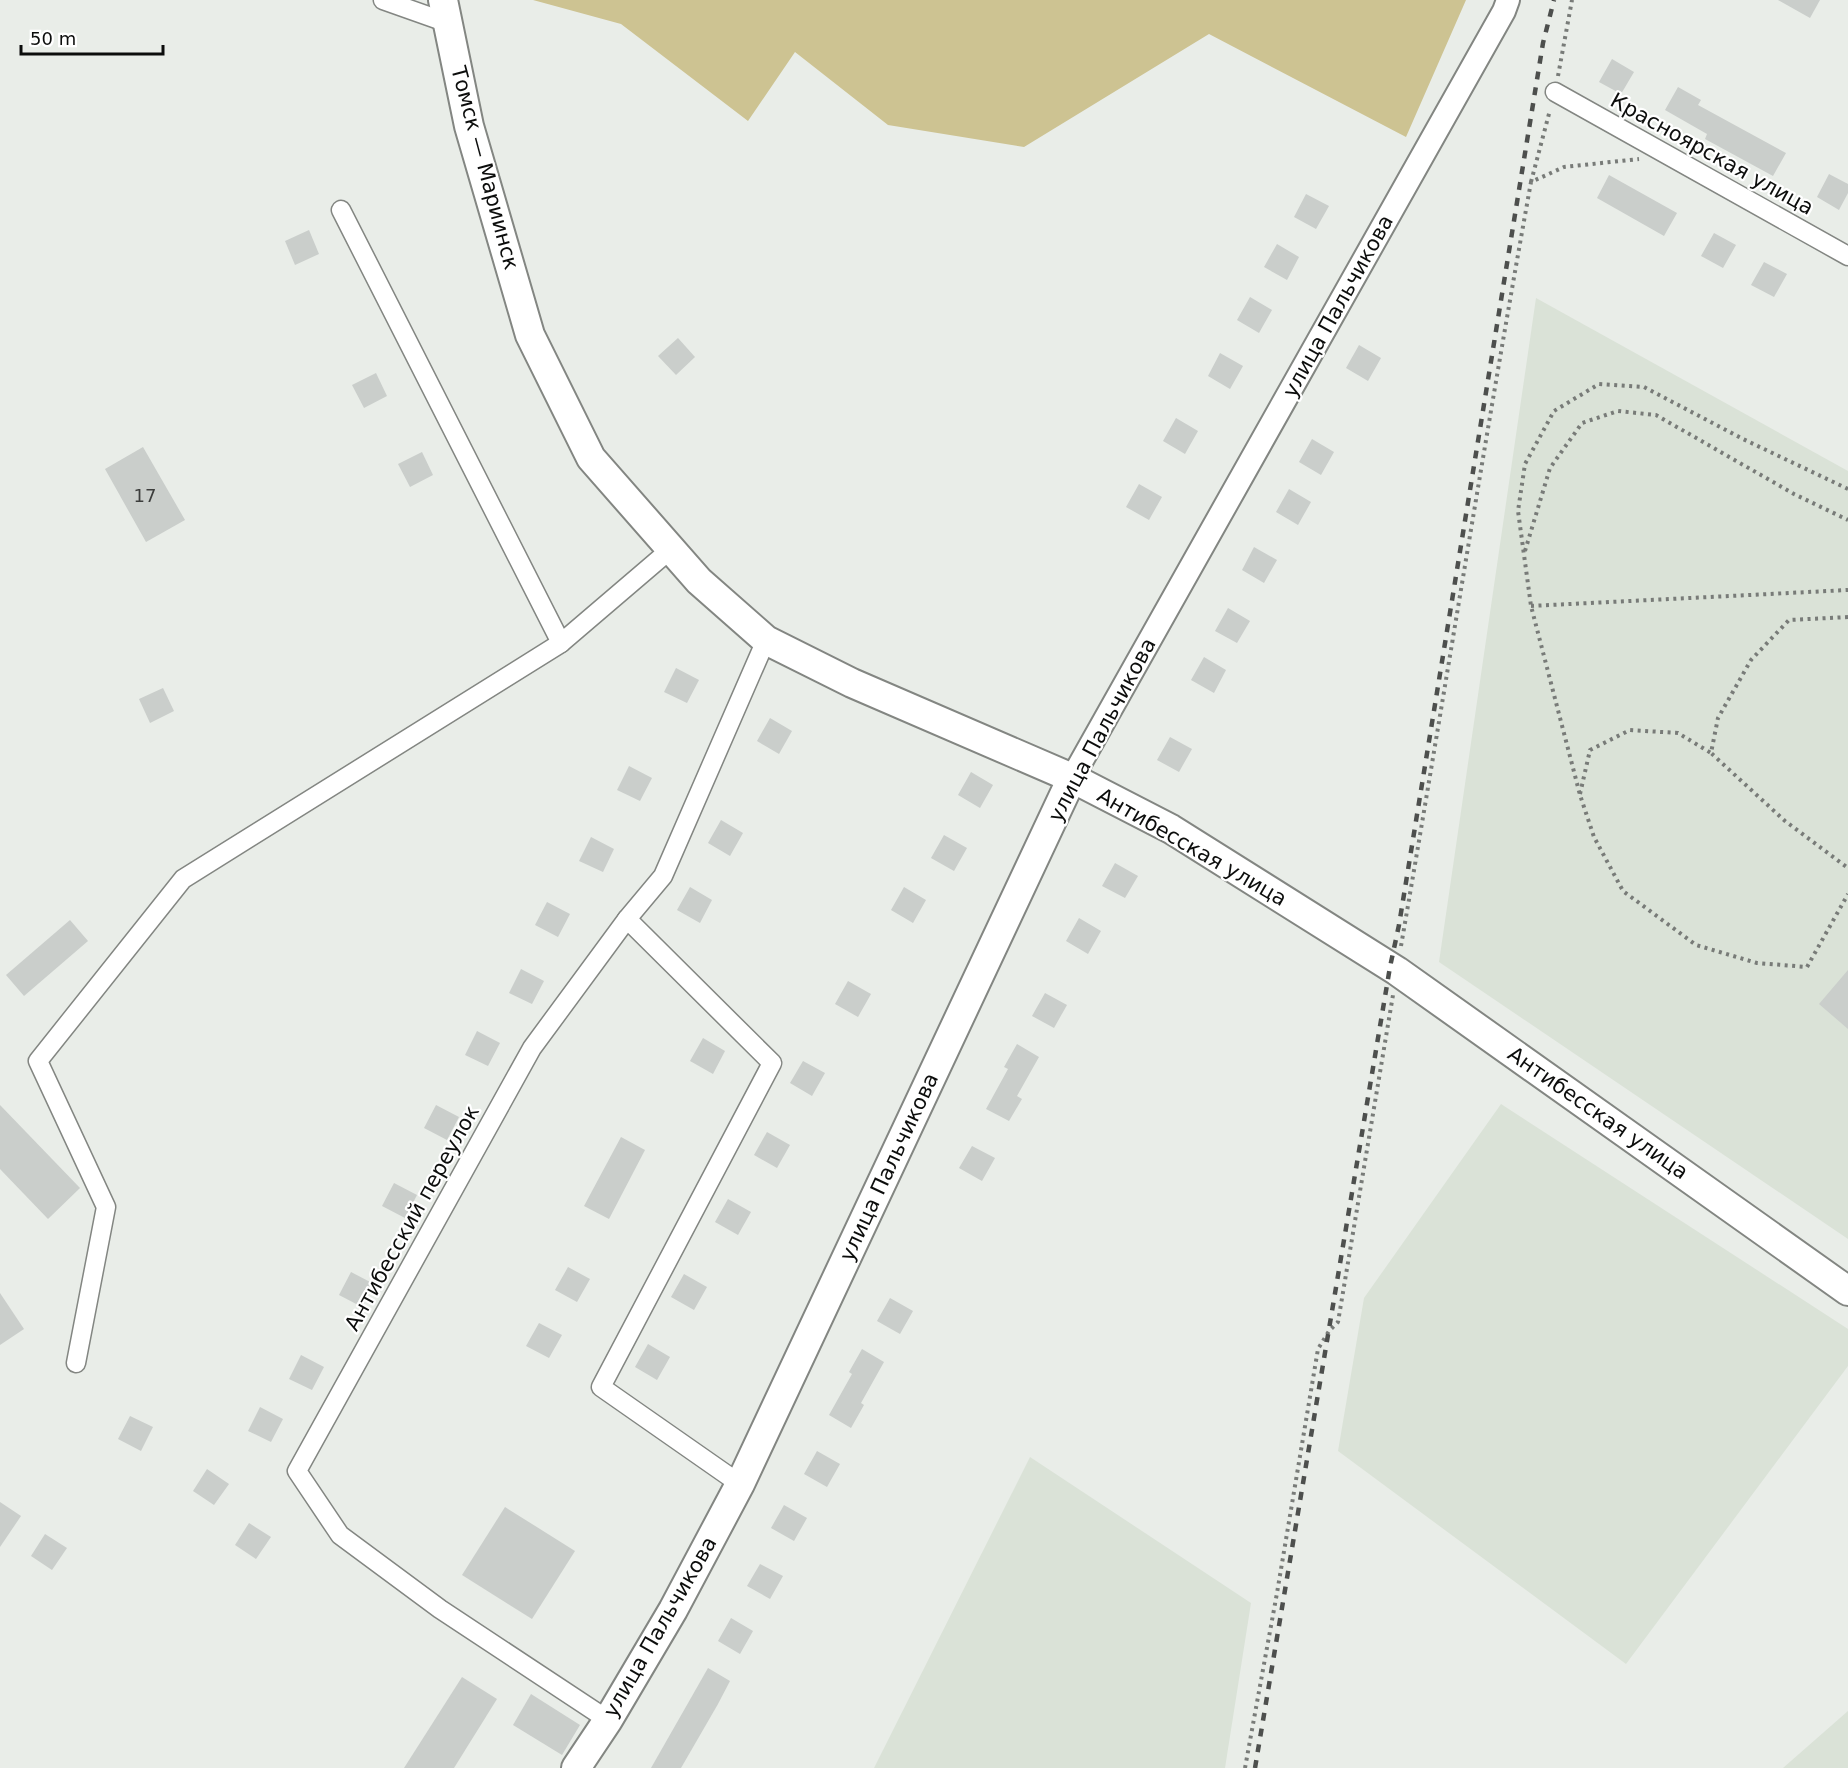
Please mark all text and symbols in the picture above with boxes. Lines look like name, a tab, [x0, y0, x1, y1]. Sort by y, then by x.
scale bar	[21, 18, 164, 56]
text: 50 m	[30, 28, 76, 49]
street label: Томск — Мариинск	[446, 63, 524, 272]
street label: Красноярская улица	[1606, 88, 1818, 220]
street label: улица Пальчикова	[1278, 211, 1398, 401]
house number: 17	[134, 485, 156, 506]
street label: улица Пальчикова	[1043, 634, 1161, 826]
street label: Антибесская улица	[1093, 783, 1291, 911]
street label: Антибесская улица	[1503, 1042, 1693, 1184]
street label: улица Пальчикова	[835, 1069, 943, 1265]
street label: Антибесский переулок	[340, 1101, 484, 1335]
street label: улица Пальчикова	[598, 1532, 722, 1722]

